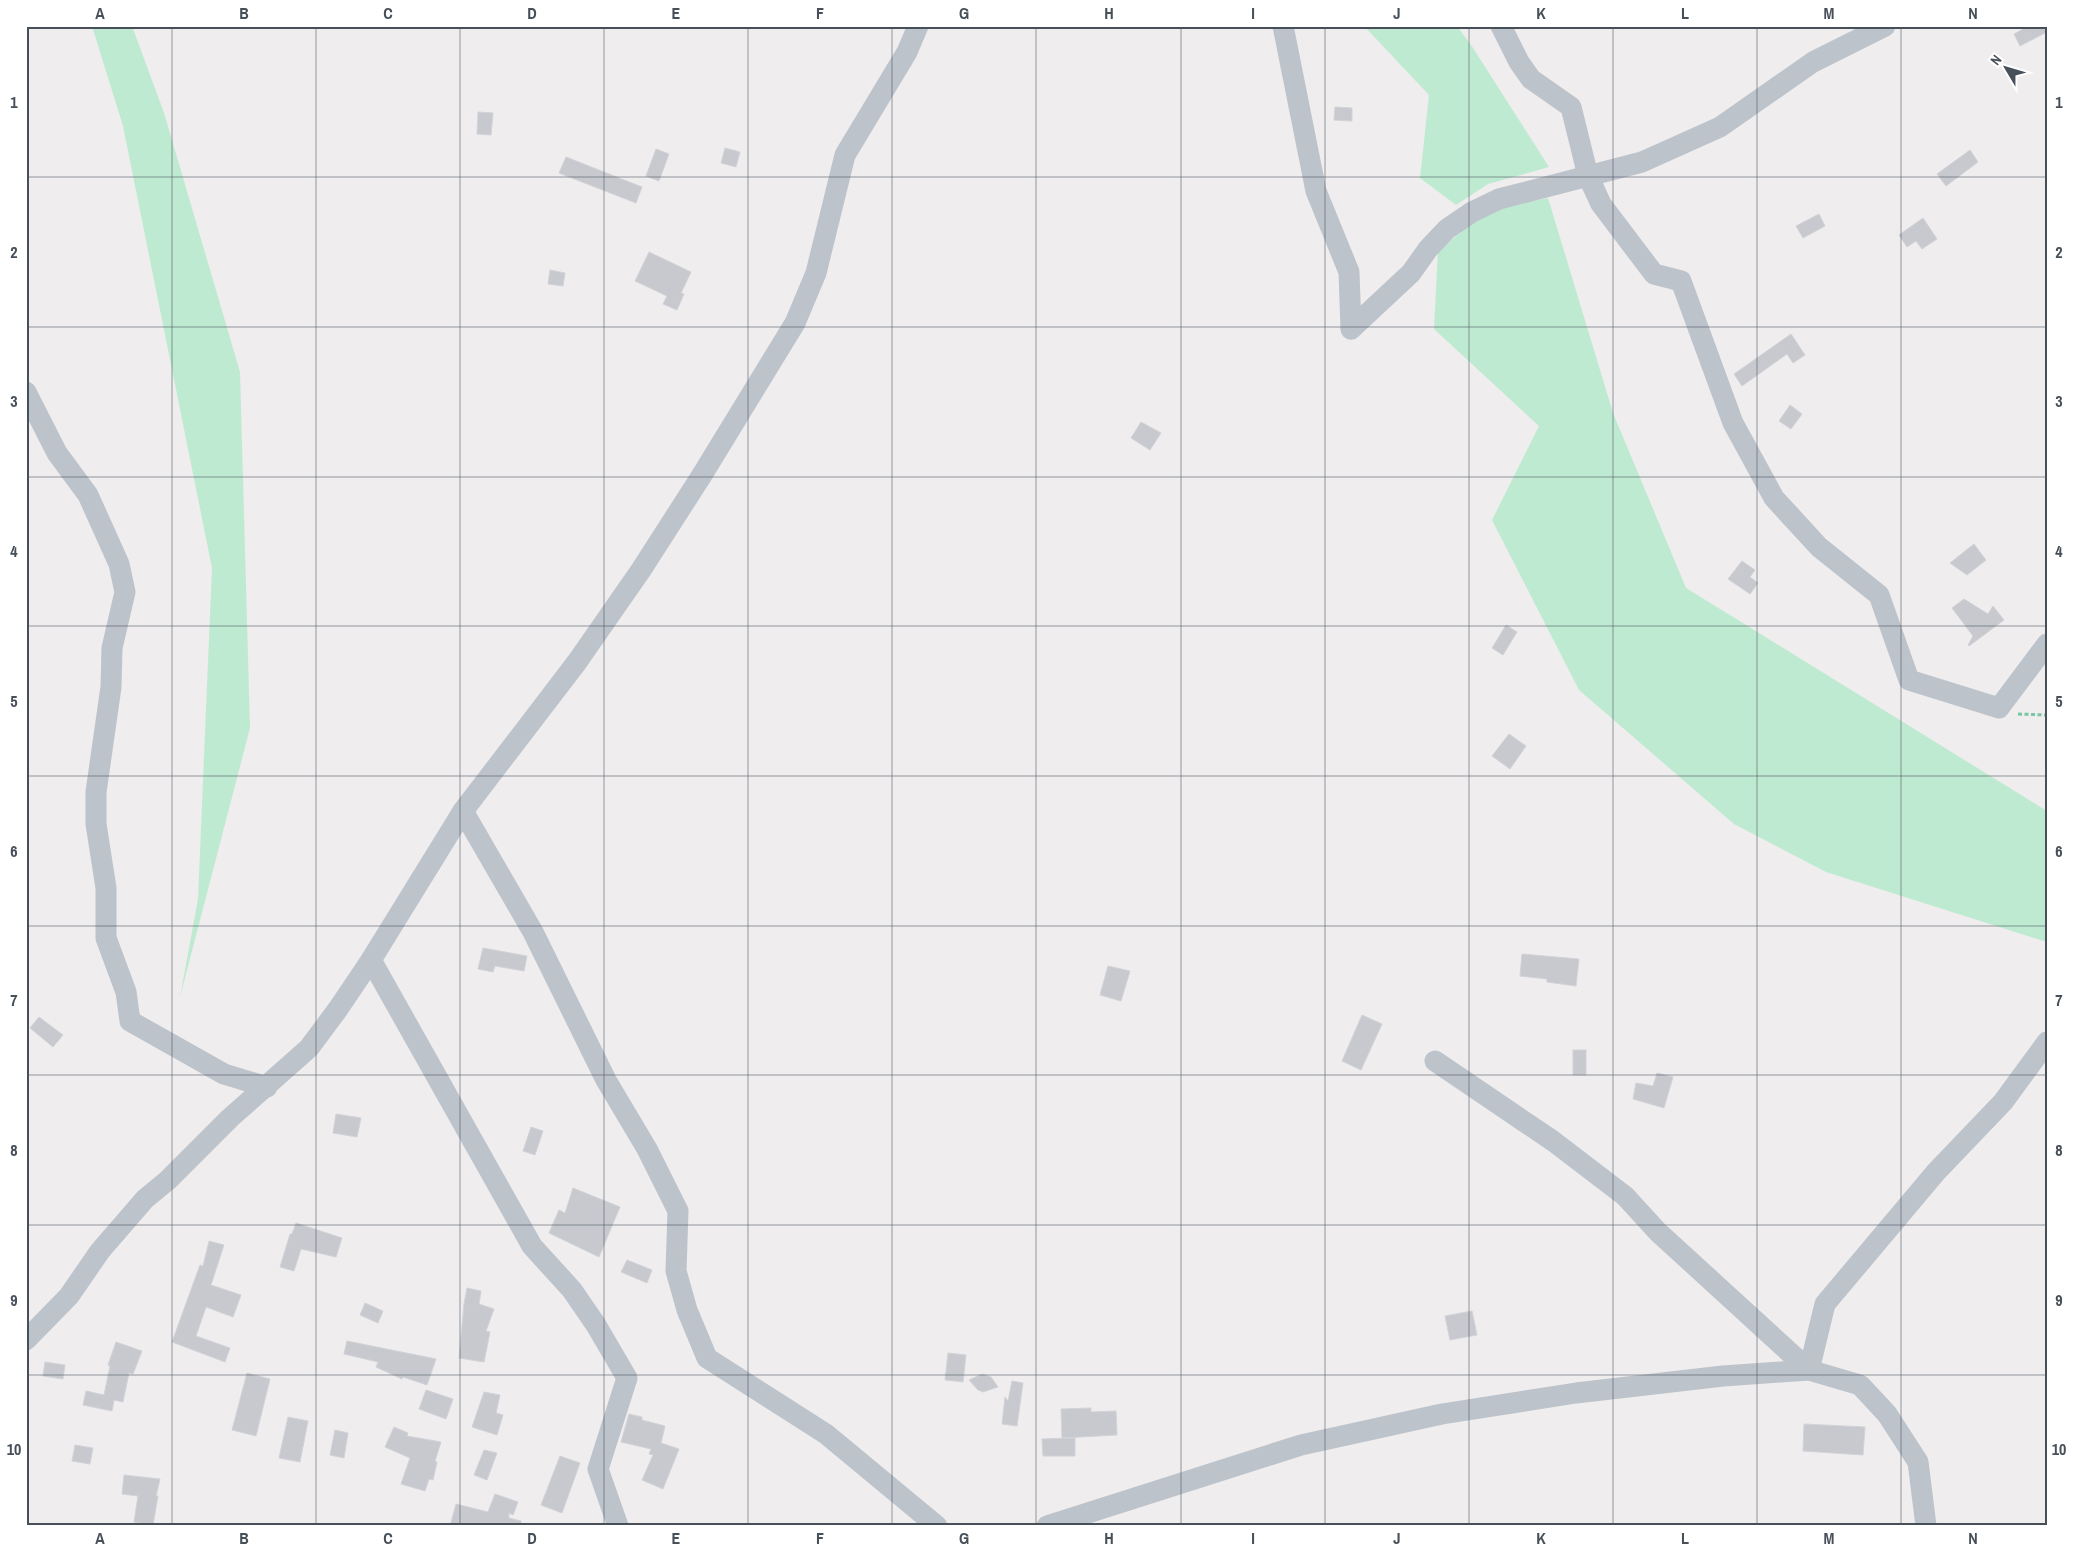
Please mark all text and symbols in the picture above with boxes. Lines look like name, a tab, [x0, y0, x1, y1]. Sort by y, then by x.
text: A	[95, 2, 105, 24]
text: B	[239, 2, 249, 24]
text: C	[383, 2, 393, 24]
text: D	[527, 2, 537, 24]
text: E	[672, 2, 681, 24]
text: F	[816, 2, 824, 24]
text: G	[959, 2, 969, 24]
text: H	[1104, 2, 1114, 24]
text: I	[1251, 2, 1255, 24]
text: J	[1393, 2, 1401, 24]
text: K	[1536, 2, 1546, 24]
text: L	[1681, 2, 1689, 24]
text: M	[1824, 2, 1835, 24]
text: N	[1968, 2, 1978, 24]
north arrow	[1980, 42, 2030, 92]
text: N	[1986, 51, 2005, 69]
text: 1	[10, 91, 18, 113]
text: 1	[2055, 91, 2063, 113]
text: 2	[10, 241, 18, 263]
text: 2	[2055, 241, 2063, 263]
text: 3	[10, 390, 18, 412]
text: 3	[2055, 390, 2063, 412]
text: 4	[10, 540, 18, 562]
text: 4	[2055, 540, 2063, 562]
text: 5	[10, 690, 18, 712]
text: 5	[2055, 690, 2063, 712]
text: 6	[10, 840, 18, 862]
text: 6	[2055, 840, 2063, 862]
text: 7	[10, 989, 18, 1011]
text: 7	[2055, 989, 2063, 1011]
text: 8	[10, 1139, 18, 1161]
text: 8	[2055, 1139, 2063, 1161]
text: 9	[10, 1289, 18, 1311]
text: 9	[2055, 1289, 2063, 1311]
text: 10	[7, 1438, 21, 1460]
text: 10	[2052, 1438, 2066, 1460]
text: A	[95, 1527, 105, 1549]
text: B	[239, 1527, 249, 1549]
text: C	[383, 1527, 393, 1549]
text: D	[527, 1527, 537, 1549]
text: E	[672, 1527, 681, 1549]
text: F	[816, 1527, 824, 1549]
text: G	[959, 1527, 969, 1549]
text: H	[1104, 1527, 1114, 1549]
text: I	[1251, 1527, 1255, 1549]
text: J	[1393, 1527, 1401, 1549]
text: K	[1536, 1527, 1546, 1549]
text: L	[1681, 1527, 1689, 1549]
text: M	[1824, 1527, 1835, 1549]
text: N	[1968, 1527, 1978, 1549]

